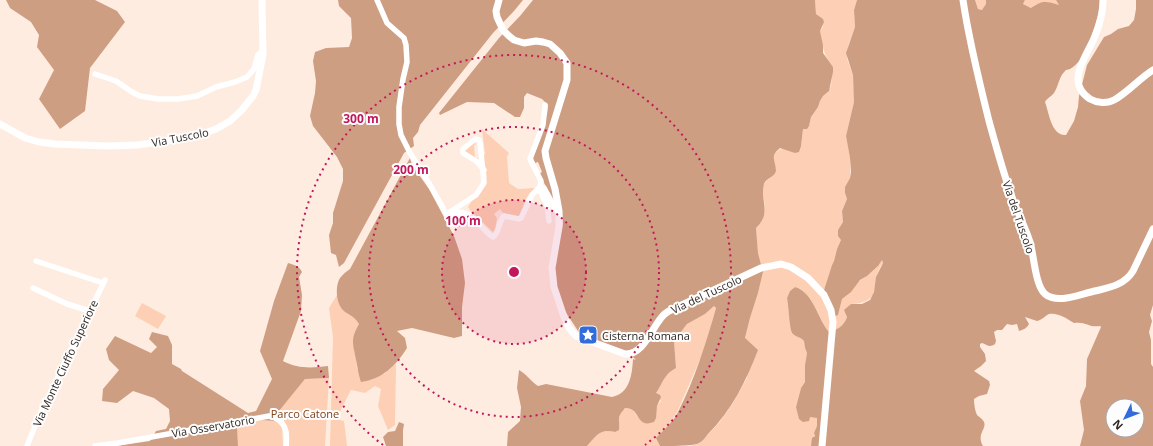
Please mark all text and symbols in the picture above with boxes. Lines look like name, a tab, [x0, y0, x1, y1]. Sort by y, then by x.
text: 300 m	[343, 110, 379, 127]
street label: Via Tuscolo	[150, 124, 210, 150]
text: 200 m	[393, 161, 429, 178]
street label: Via del Tuscolo	[1000, 179, 1039, 256]
text: 100 m	[445, 212, 481, 229]
centre of rings	[507, 265, 521, 279]
street label: Via del Tuscolo	[668, 271, 744, 317]
street label: Via Monte Ciuffo Superiore	[29, 297, 101, 429]
place icon: Cisterna Romana	[577, 324, 599, 346]
place label: Cisterna Romana	[602, 328, 690, 343]
north arrow	[1105, 398, 1145, 438]
park label: Parco Catone	[271, 406, 339, 421]
street label: Via Osservatorio	[170, 411, 256, 441]
text: N	[1109, 417, 1126, 434]

